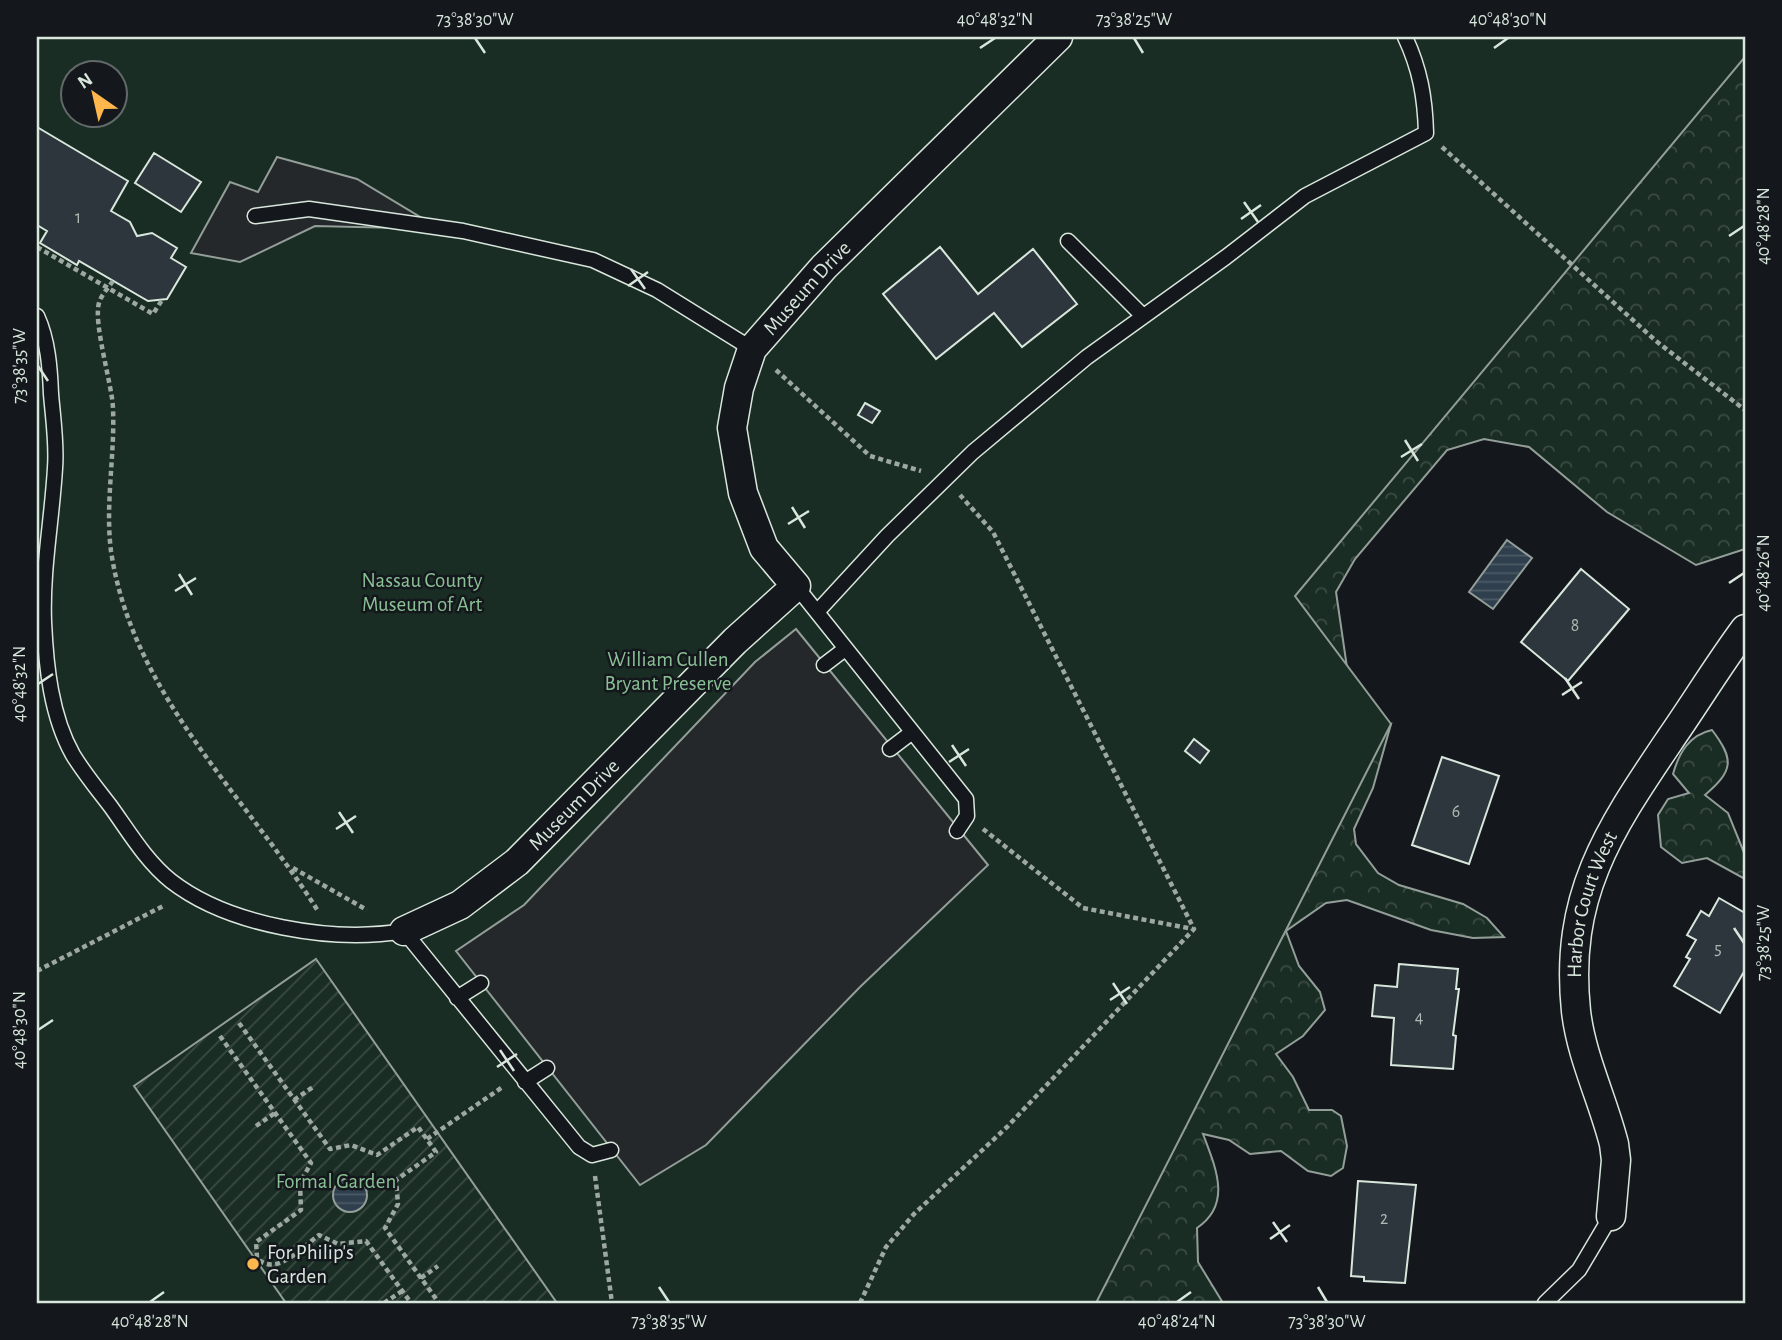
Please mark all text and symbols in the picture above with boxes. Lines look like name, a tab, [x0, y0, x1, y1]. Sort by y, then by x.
text: 73°38'30"W	[436, 11, 514, 29]
text: 40°48'32"N	[957, 11, 1033, 29]
text: 73°38'25"W	[1096, 11, 1172, 29]
text: 40°48'30"N	[1469, 11, 1547, 29]
north arrow	[60, 60, 130, 130]
text: N	[75, 70, 96, 93]
text: 40°48'28"N	[1755, 187, 1773, 265]
house number: 1	[75, 209, 81, 227]
street label: Museum Drive	[759, 237, 855, 339]
text: 73°38'35"W	[11, 328, 29, 404]
text: 40°48'26"N	[1755, 534, 1773, 612]
park label: Nassau County Museum of Art	[362, 570, 482, 615]
house number: 8	[1571, 617, 1579, 635]
text: 40°48'32"N	[11, 646, 29, 722]
park label: William Cullen Bryant Preserve	[604, 649, 732, 694]
street label: Museum Drive	[525, 755, 623, 854]
house number: 6	[1452, 803, 1460, 821]
street label: Harbor Court West	[1564, 828, 1621, 978]
text: 73°38'25"W	[1755, 905, 1773, 981]
house number: 5	[1714, 940, 1722, 958]
text: 40°48'30"N	[11, 991, 29, 1069]
house number: 4	[1415, 1009, 1424, 1027]
park label: Formal Garden	[276, 1171, 396, 1192]
house number: 2	[1380, 1210, 1388, 1228]
place label: For Philip's Garden	[267, 1242, 354, 1287]
marker: For Philip's Garden	[245, 1256, 261, 1272]
text: 40°48'28"N	[111, 1313, 189, 1331]
text: 73°38'35"W	[631, 1313, 707, 1331]
text: 40°48'24"N	[1138, 1313, 1216, 1331]
text: 73°38'30"W	[1288, 1313, 1366, 1331]

